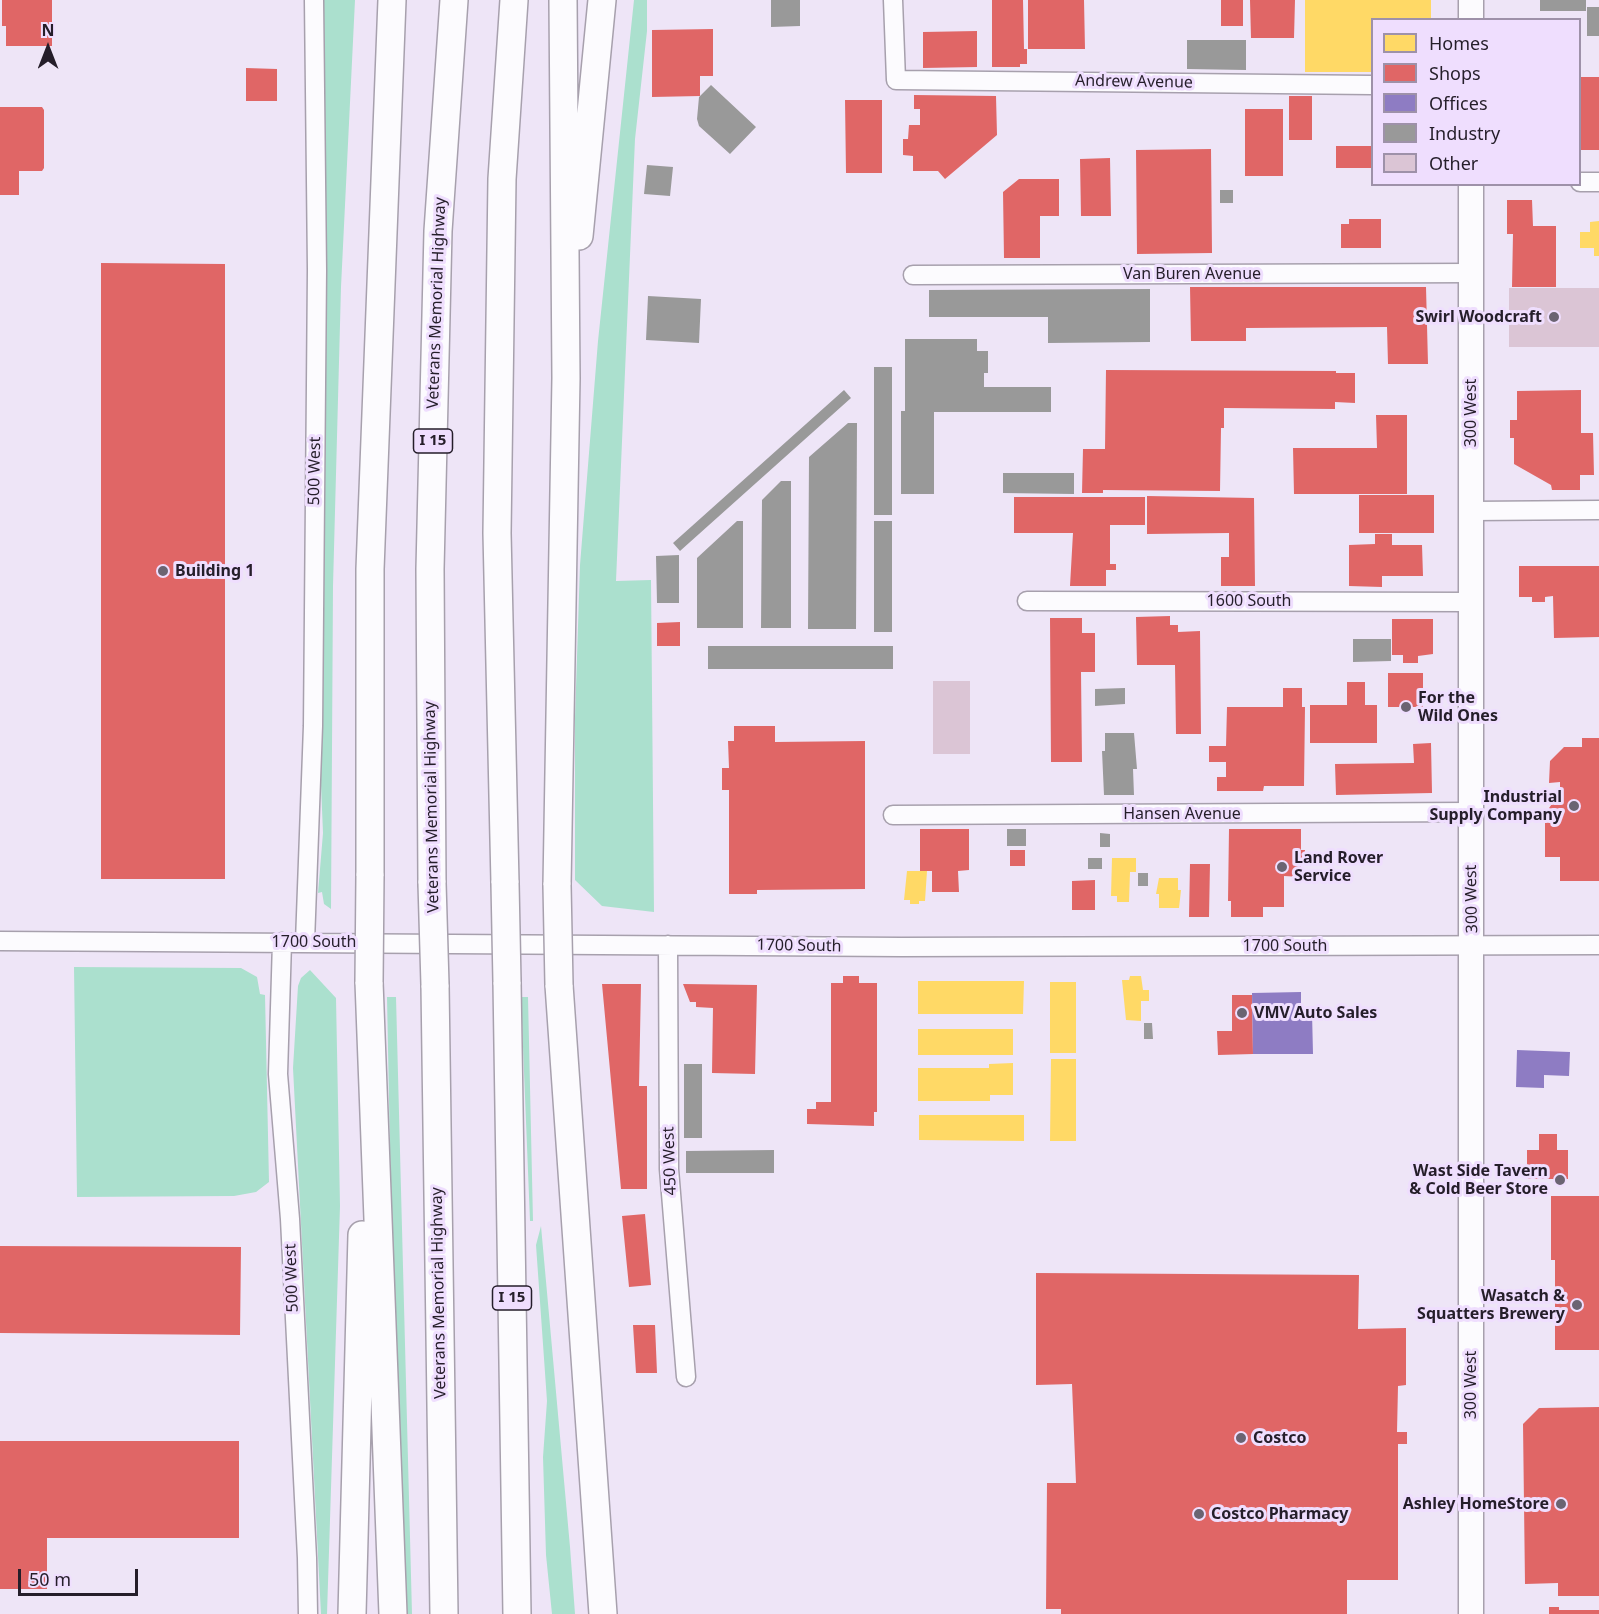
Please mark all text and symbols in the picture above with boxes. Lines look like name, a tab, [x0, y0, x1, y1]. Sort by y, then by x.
north arrow	[18, 18, 78, 78]
legend	[1371, 18, 1581, 186]
text: N	[41, 19, 55, 41]
text: Homes	[1429, 31, 1489, 55]
text: Shops	[1429, 61, 1481, 85]
street label: Andrew Avenue	[1075, 71, 1193, 93]
text: Offices	[1429, 91, 1488, 115]
text: Industry	[1429, 121, 1500, 145]
text: Other	[1429, 151, 1478, 175]
street label: Veterans Memorial Highway	[424, 197, 450, 409]
street label: Van Buren Avenue	[1123, 264, 1261, 284]
place label: Swirl Woodcraft	[1416, 307, 1542, 327]
marker: Swirl Woodcraft	[1547, 310, 1561, 324]
street label: 300 West	[1461, 379, 1481, 447]
road number: I 15	[414, 429, 452, 453]
street label: 500 West	[305, 437, 325, 505]
place label: Building 1	[175, 561, 254, 581]
marker: Building 1	[156, 564, 170, 578]
street label: 1600 South	[1207, 591, 1291, 611]
place label: For the Wild Ones	[1418, 688, 1498, 726]
marker: For the Wild Ones	[1399, 700, 1413, 714]
street label: Veterans Memorial Highway	[421, 701, 443, 913]
place label: Industrial Supply Company	[1429, 787, 1562, 825]
marker: Industrial Supply Company	[1567, 799, 1581, 813]
street label: Hansen Avenue	[1123, 804, 1241, 824]
place label: Land Rover Service	[1294, 848, 1383, 886]
marker: Land Rover Service	[1275, 860, 1289, 874]
street label: 300 West	[1462, 865, 1482, 933]
street label: 1700 South	[272, 932, 356, 952]
street label: 1700 South	[756, 936, 842, 956]
street label: 1700 South	[1243, 936, 1327, 956]
place label: VMV Auto Sales	[1254, 1003, 1377, 1023]
marker: VMV Auto Sales	[1235, 1006, 1249, 1020]
street label: 450 West	[659, 1126, 681, 1196]
place label: Wast Side Tavern & Cold Beer Store	[1409, 1161, 1548, 1199]
marker: Wast Side Tavern & Cold Beer Store	[1553, 1173, 1567, 1187]
street label: Veterans Memorial Highway	[428, 1187, 450, 1399]
street label: 500 West	[281, 1243, 303, 1313]
road number: I 15	[492, 1286, 532, 1310]
place label: Wasatch & Squatters Brewery	[1417, 1286, 1565, 1324]
marker: Wasatch & Squatters Brewery	[1570, 1298, 1584, 1312]
street label: 300 West	[1461, 1351, 1481, 1419]
place label: Costco	[1253, 1428, 1307, 1448]
marker: Costco	[1234, 1431, 1248, 1445]
place label: Ashley HomeStore	[1403, 1494, 1549, 1514]
marker: Ashley HomeStore	[1554, 1497, 1568, 1511]
place label: Costco Pharmacy	[1211, 1504, 1348, 1524]
marker: Costco Pharmacy	[1192, 1507, 1206, 1521]
scale bar	[21, 1557, 141, 1595]
text: 50 m	[29, 1567, 71, 1591]

